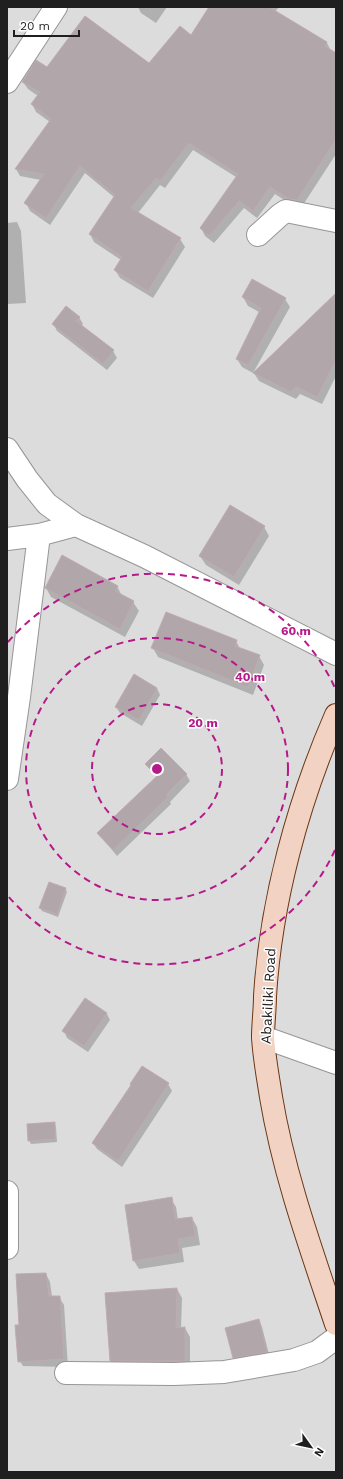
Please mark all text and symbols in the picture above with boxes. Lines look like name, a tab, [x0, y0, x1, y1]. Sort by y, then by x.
scale bar	[14, 12, 79, 38]
text: 20 m	[20, 19, 50, 33]
text: 60 m	[281, 624, 311, 638]
text: 40 m	[235, 670, 265, 684]
text: 20 m	[188, 716, 218, 730]
centre of rings	[150, 762, 164, 776]
street label: Abakiliki Road	[257, 948, 279, 1044]
north arrow	[291, 1427, 331, 1467]
text: N	[311, 1445, 327, 1459]

